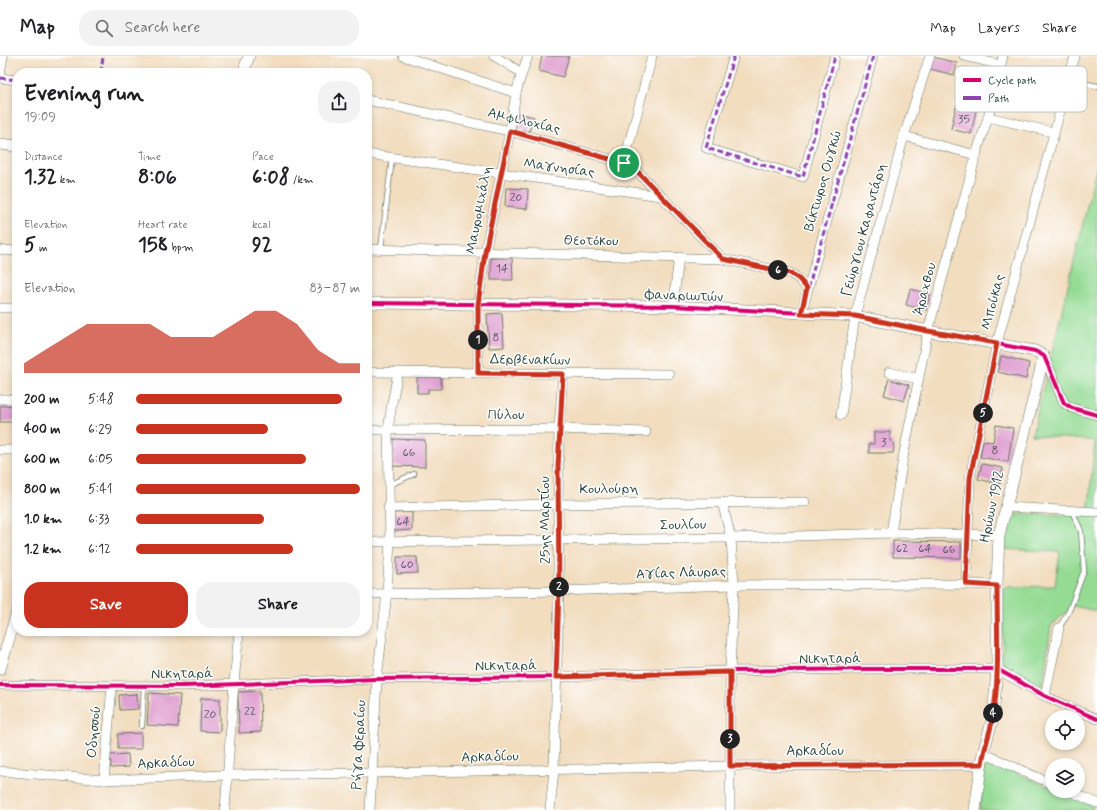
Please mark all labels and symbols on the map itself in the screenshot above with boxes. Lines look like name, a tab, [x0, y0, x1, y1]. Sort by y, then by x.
legend	[955, 66, 1087, 112]
text: Cycle path	[988, 74, 1036, 88]
text: Path	[988, 92, 1009, 106]
street label: Αμφιλοχίας	[486, 103, 562, 139]
house number: 35	[958, 112, 970, 128]
street label: Βίκτωρος Ουγκώ	[800, 129, 846, 233]
pin	[607, 146, 641, 180]
street label: Μαγνησίας	[522, 154, 596, 182]
street label: Γεώργιου Καφαντάρη	[838, 161, 890, 299]
street label: Μαυρομιχάλη	[462, 164, 496, 256]
house number: 20	[510, 190, 523, 206]
street label: Θεοτόκου	[563, 232, 619, 250]
pin: 6	[768, 260, 788, 280]
house number: 14	[496, 261, 508, 277]
street label: Άραχθου	[909, 261, 941, 317]
street label: Μπούκας	[977, 272, 1009, 332]
street label: Φαναριωτών	[644, 286, 723, 306]
pin: 1	[468, 330, 488, 350]
house number: 8	[493, 330, 499, 346]
street label: Δερβενακίων	[490, 350, 570, 370]
pin: 5	[973, 403, 993, 423]
street label: Πύλου	[488, 406, 524, 424]
house number: 3	[881, 435, 887, 451]
house number: 8	[992, 443, 998, 459]
house number: 66	[403, 445, 416, 461]
street label: Ηρώων 1912	[976, 469, 1008, 544]
street label: 25ης Μαρτίου	[536, 476, 554, 564]
street label: Κουλούρη	[579, 479, 639, 499]
house number: 64	[396, 514, 410, 530]
street label: Σουλίου	[660, 516, 706, 534]
house number: 62	[896, 541, 908, 557]
house number: 64	[918, 541, 932, 557]
house number: 66	[943, 542, 956, 558]
house number: 60	[400, 557, 414, 573]
street label: Αγίας Λάυρας	[636, 562, 726, 584]
pin: 2	[549, 577, 569, 597]
street label: Νικηταρά	[799, 649, 861, 669]
street label: Νικηταρά	[475, 656, 537, 676]
street label: Νικηταρά	[151, 664, 213, 684]
street label: Ρήγα Φεραίου	[348, 699, 370, 791]
pin: 4	[983, 703, 1003, 723]
house number: 22	[244, 704, 256, 720]
street label: Οδησσού	[83, 705, 105, 759]
house number: 20	[204, 707, 217, 723]
pin: 3	[720, 729, 740, 749]
street label: Αρκαδίου	[786, 742, 844, 760]
street label: Αρκαδίου	[461, 748, 519, 766]
street label: Αρκαδίου	[137, 753, 195, 773]

